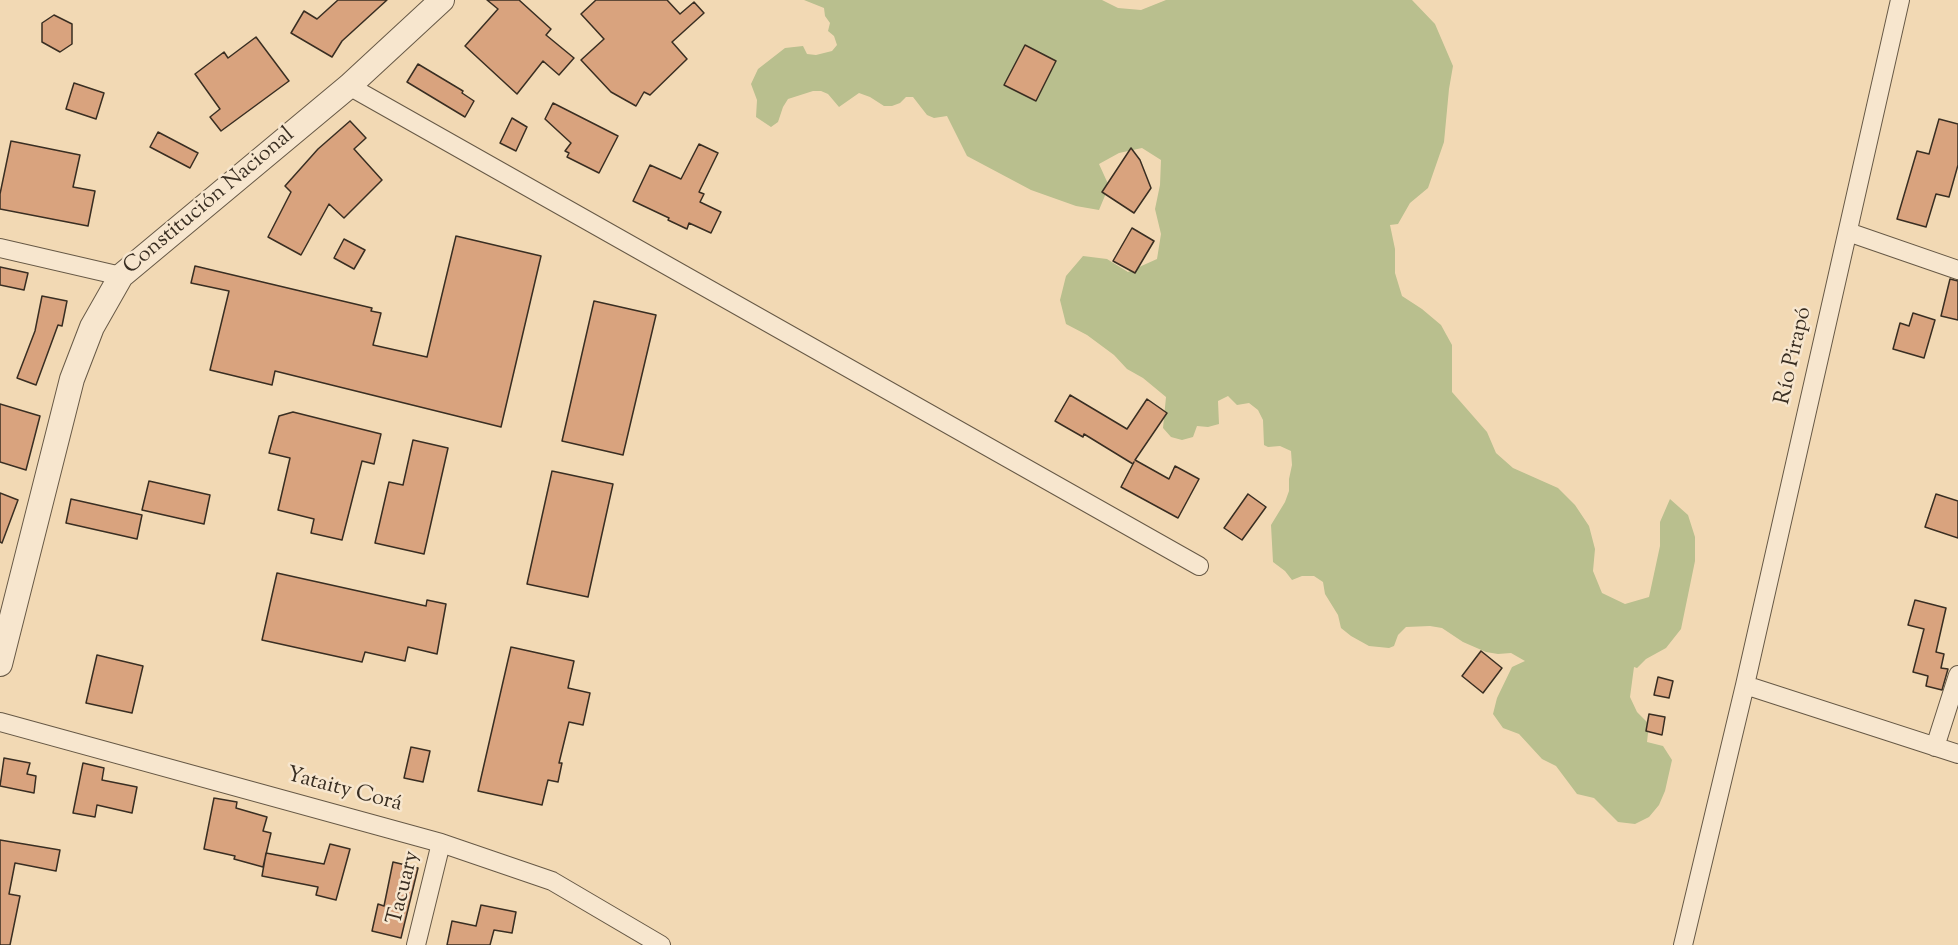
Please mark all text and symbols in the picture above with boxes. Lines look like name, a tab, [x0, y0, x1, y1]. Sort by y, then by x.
street label: Constitución Nacional	[119, 123, 301, 281]
street label: Río Pirapó	[1771, 305, 1819, 407]
street label: Yataity Corá	[283, 763, 405, 819]
street label: Tacuary	[383, 848, 427, 928]

